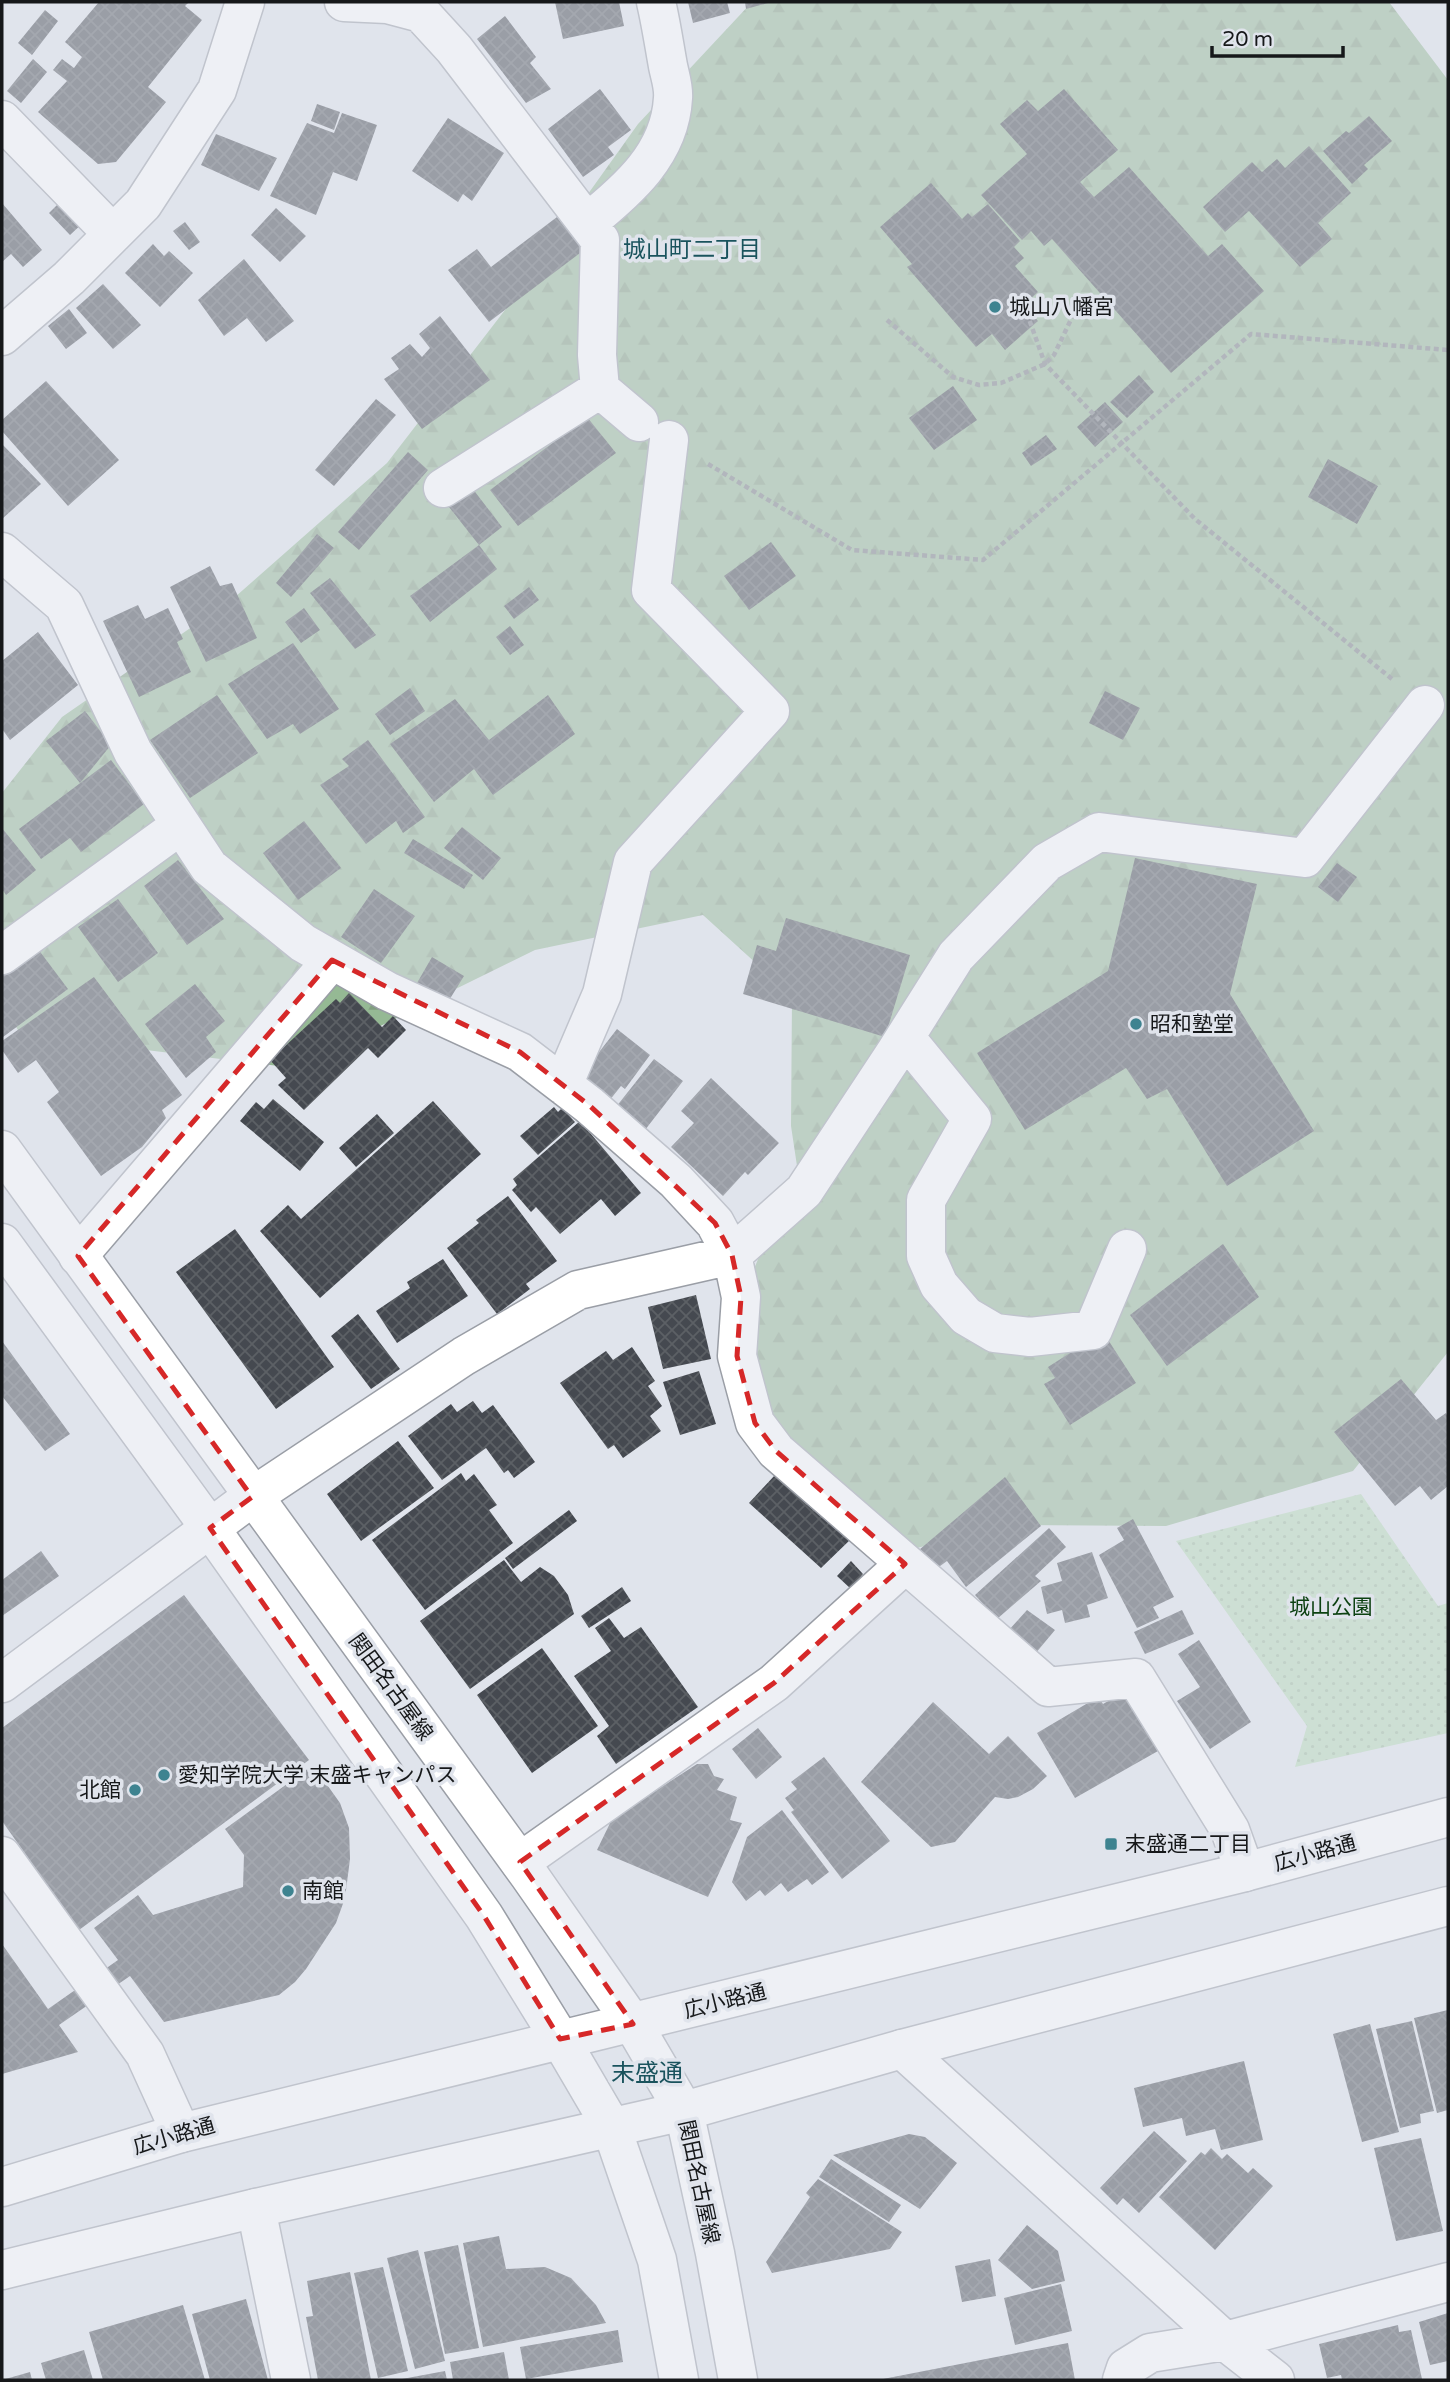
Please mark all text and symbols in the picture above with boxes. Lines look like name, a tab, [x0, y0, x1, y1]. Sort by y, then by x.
scale bar	[1212, 14, 1343, 58]
text: 20 m	[1222, 27, 1273, 52]
district label: 城山町二丁目	[623, 236, 761, 264]
place label: 城山八幡宮	[1009, 295, 1114, 320]
marker: 城山八幡宮	[987, 299, 1003, 315]
place label: 昭和塾堂	[1150, 1012, 1234, 1037]
marker: 昭和塾堂	[1128, 1016, 1144, 1032]
park label: 城山公園	[1289, 1595, 1373, 1620]
street label: 関田名古屋線	[343, 1629, 438, 1746]
place label: 愛知学院大学 末盛キャンパス	[178, 1763, 456, 1788]
marker: 愛知学院大学 末盛キャンパス	[156, 1767, 172, 1783]
place label: 北館	[79, 1778, 121, 1803]
marker: 北館	[127, 1782, 143, 1798]
street label: 広小路通	[1271, 1831, 1359, 1876]
place label: 末盛通二丁目	[1125, 1832, 1251, 1857]
marker: 末盛通二丁目	[1103, 1836, 1119, 1852]
place label: 南館	[302, 1879, 344, 1904]
marker: 南館	[280, 1883, 296, 1899]
street label: 広小路通	[681, 1979, 769, 2024]
district label: 末盛通	[611, 2059, 683, 2088]
street label: 広小路通	[130, 2113, 218, 2160]
street label: 関田名古屋線	[673, 2118, 724, 2246]

